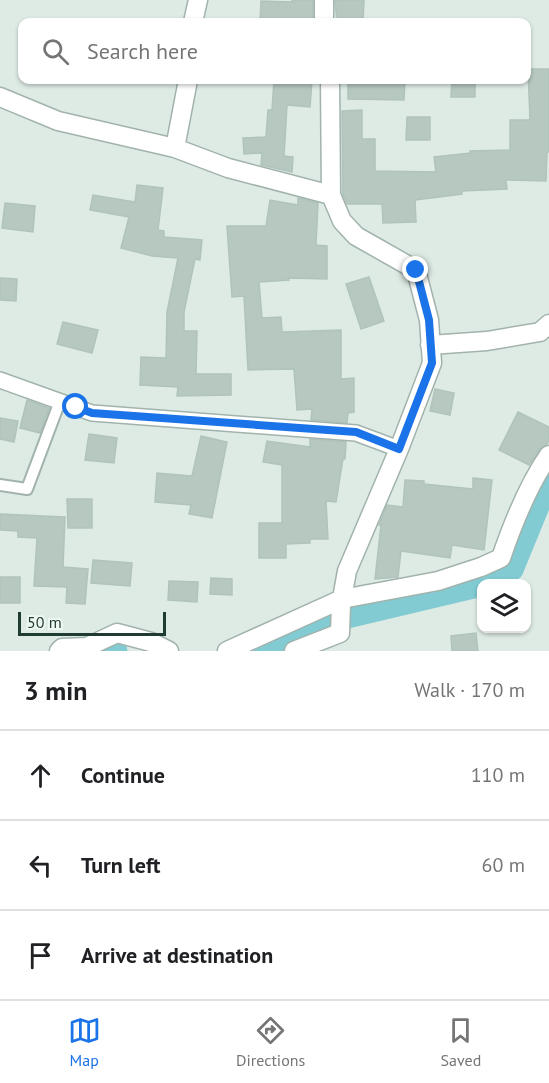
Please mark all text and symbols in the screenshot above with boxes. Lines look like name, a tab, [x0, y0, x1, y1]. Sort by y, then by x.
search box	[18, 18, 531, 84]
icon: search	[39, 35, 72, 68]
text: Search here	[87, 37, 198, 65]
route end	[402, 256, 428, 282]
route start	[62, 393, 88, 419]
map controls	[477, 579, 531, 633]
button: layers	[477, 579, 531, 633]
scale bar	[18, 609, 166, 636]
text: 50 m	[27, 612, 62, 632]
text: 3 min	[24, 674, 87, 707]
text: Walk · 170 m	[414, 677, 525, 703]
icon: ahead	[24, 759, 57, 792]
text: Continue	[81, 761, 165, 789]
text: 110 m	[471, 762, 525, 788]
icon: left	[24, 849, 57, 882]
text: Turn left	[81, 851, 161, 879]
text: 60 m	[482, 852, 525, 878]
icon: arrive	[24, 939, 57, 972]
text: Arrive at destination	[81, 941, 273, 969]
tab: Map	[68, 1014, 101, 1070]
tab: Directions	[236, 1014, 305, 1070]
tab: Saved	[441, 1014, 481, 1070]

